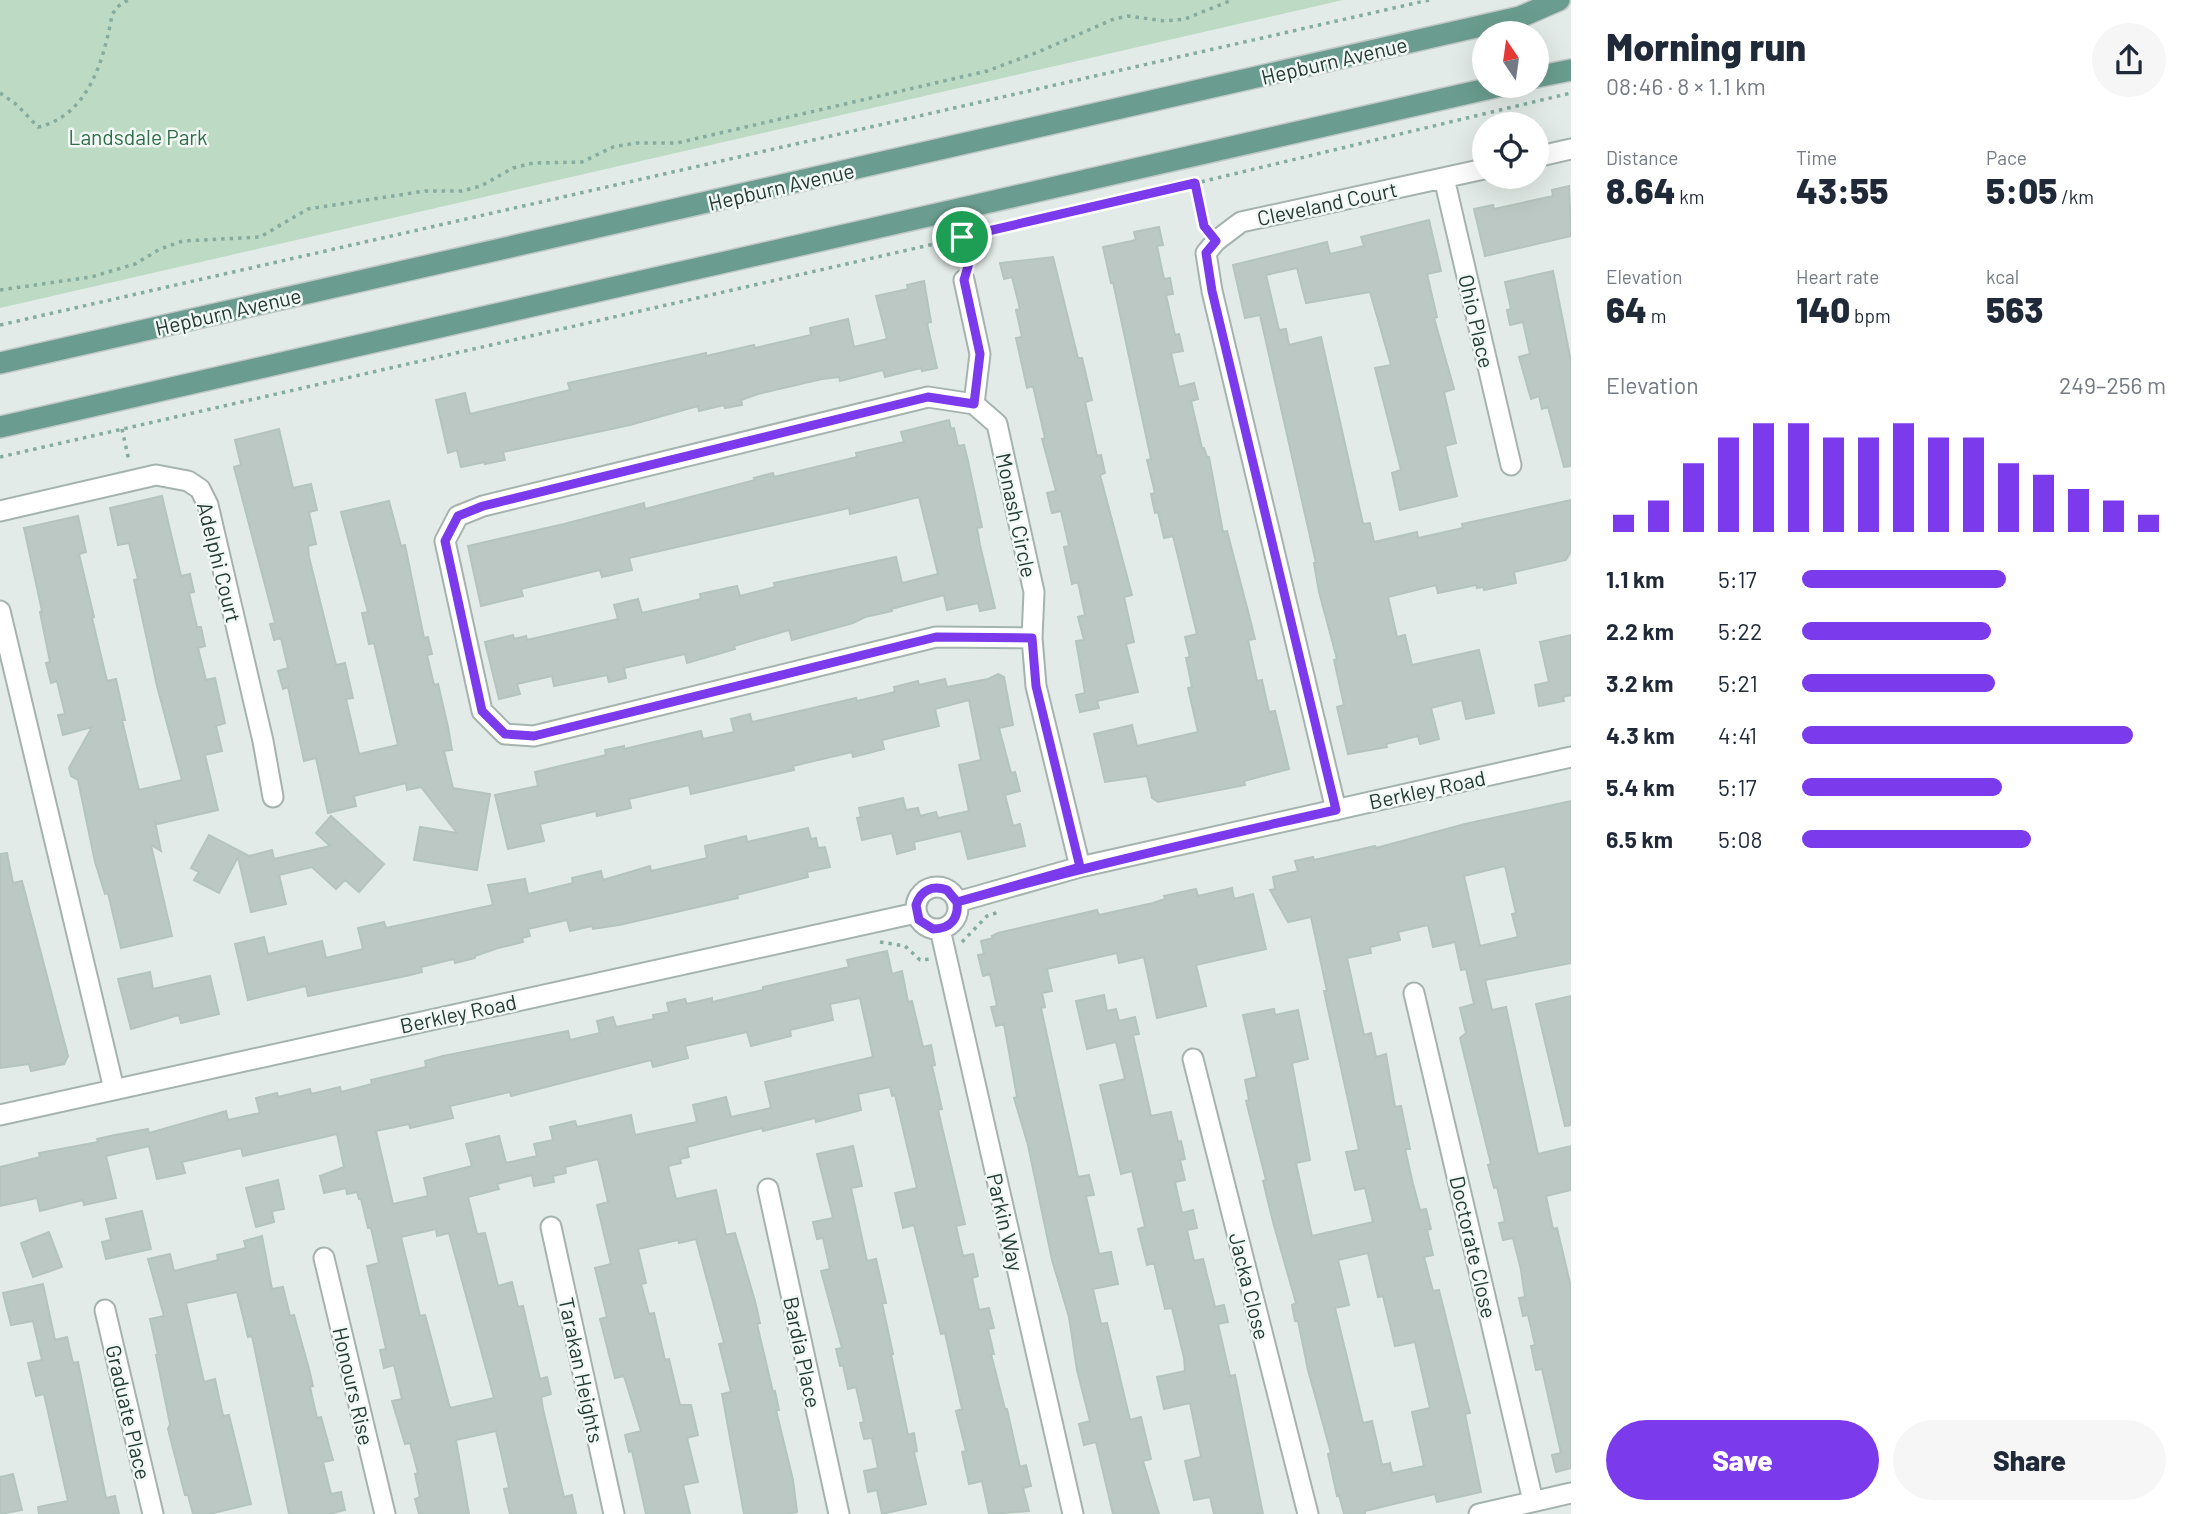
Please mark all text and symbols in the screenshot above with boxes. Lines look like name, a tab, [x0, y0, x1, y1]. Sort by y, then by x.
north arrow	[1472, 21, 1549, 98]
map controls	[1472, 21, 1549, 189]
text: Morning run	[1606, 23, 1806, 69]
button: share	[2092, 23, 2166, 97]
street label: Hepburn Avenue	[1259, 31, 1409, 89]
text: 08:46 · 8 × 1.1 km	[1606, 72, 1766, 100]
button: locate	[1472, 112, 1549, 189]
park label: Landsdale Park	[68, 124, 208, 149]
text: Distance	[1606, 146, 1678, 169]
text: Time	[1796, 146, 1837, 169]
text: Pace	[1986, 146, 2027, 169]
street label: Hepburn Avenue	[706, 157, 856, 215]
text: 8.64	[1606, 169, 1675, 211]
text: 43:55	[1796, 169, 1888, 211]
text: 5:05	[1986, 169, 2057, 211]
street label: Cleveland Court	[1255, 176, 1399, 230]
text: km	[1675, 185, 1705, 208]
text: /km	[2057, 185, 2094, 208]
pin	[932, 207, 992, 267]
icon: arrive	[943, 218, 981, 256]
text: Elevation	[1606, 265, 1683, 288]
text: Heart rate	[1796, 265, 1879, 288]
text: kcal	[1986, 265, 2019, 288]
street label: Ohio Place	[1454, 272, 1500, 370]
street label: Hepburn Avenue	[153, 282, 303, 340]
text: 64	[1606, 288, 1647, 330]
text: 140	[1796, 288, 1850, 330]
text: 563	[1986, 288, 2043, 330]
text: m	[1647, 304, 1666, 327]
text: bpm	[1850, 304, 1891, 327]
text: Elevation	[1606, 371, 1699, 399]
text: 249–256 m	[2059, 371, 2166, 399]
street label: Monash Circle	[992, 450, 1042, 580]
street label: Adelphi Court	[193, 499, 247, 625]
text: 1.1 km	[1606, 565, 1665, 593]
text: 5:17	[1718, 565, 1757, 593]
text: 2.2 km	[1606, 617, 1674, 645]
text: 5:22	[1718, 617, 1762, 645]
text: 3.2 km	[1606, 669, 1674, 697]
text: 5:21	[1718, 669, 1758, 697]
text: 4.3 km	[1606, 721, 1675, 749]
text: 4:41	[1718, 721, 1757, 749]
street label: Berkley Road	[1366, 764, 1488, 814]
text: 5.4 km	[1606, 773, 1675, 801]
text: 5:17	[1718, 773, 1757, 801]
text: 6.5 km	[1606, 825, 1673, 853]
text: 5:08	[1718, 825, 1763, 853]
street label: Berkley Road	[397, 988, 519, 1038]
street label: Parkin Way	[983, 1171, 1029, 1274]
street label: Doctorate Close	[1445, 1173, 1503, 1321]
street label: Jacka Close	[1225, 1230, 1275, 1342]
street label: Bardia Place	[779, 1294, 827, 1410]
street label: Tarakan Heights	[554, 1295, 610, 1445]
street label: Honours Rise	[328, 1325, 380, 1447]
street label: Graduate Place	[101, 1342, 157, 1482]
button: Save	[1606, 1420, 1879, 1500]
button: Share	[1893, 1420, 2166, 1500]

